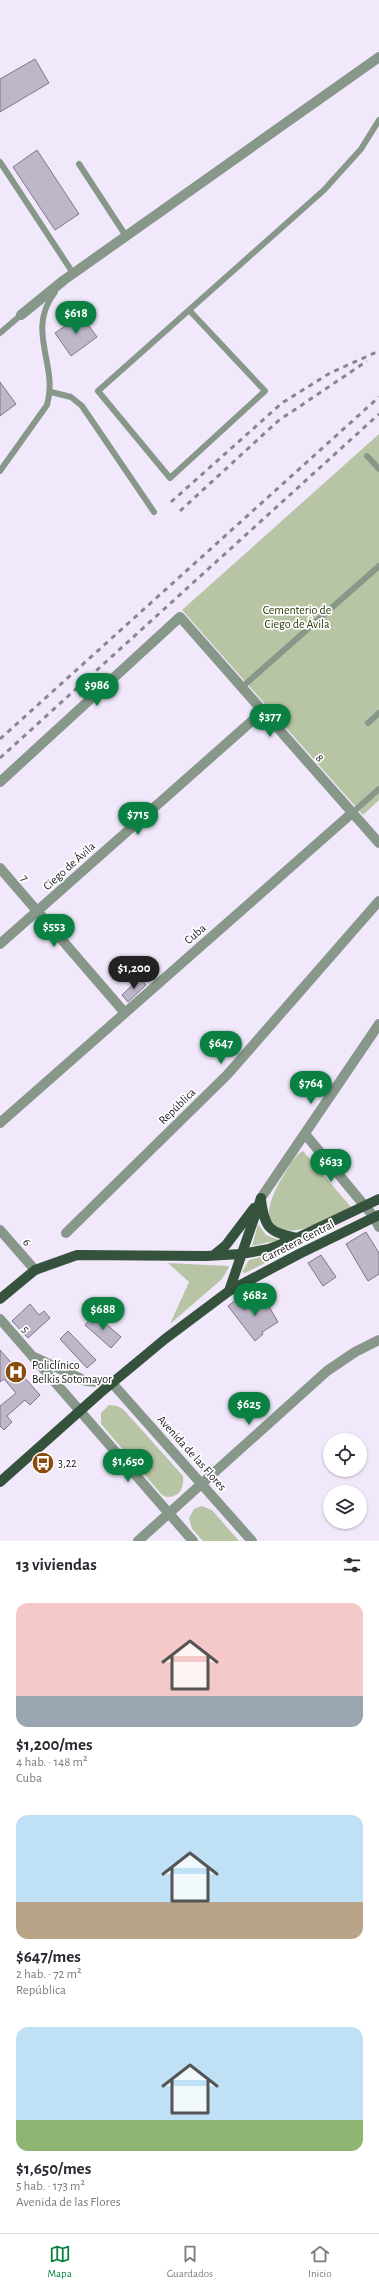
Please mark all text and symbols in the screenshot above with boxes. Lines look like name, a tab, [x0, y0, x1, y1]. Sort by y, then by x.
pin: $618	[52, 301, 100, 335]
text: $618	[64, 307, 88, 320]
park label: Cementerio de Ciego de Ávila	[263, 604, 331, 630]
pin: $986	[73, 673, 121, 707]
text: $986	[85, 679, 109, 692]
pin: $377	[246, 704, 294, 738]
text: $377	[259, 710, 281, 723]
street label: 8	[314, 752, 327, 764]
pin: $715	[114, 802, 162, 836]
text: $715	[127, 808, 149, 821]
street label: Ciego de Ávila	[40, 839, 98, 892]
street label: 7	[19, 872, 31, 884]
pin: $553	[30, 914, 78, 948]
text: $553	[43, 920, 65, 933]
street label: Cuba	[182, 921, 208, 946]
pin: $1,200	[101, 956, 167, 990]
text: $1,200	[117, 962, 151, 975]
pin: $647	[197, 1031, 245, 1065]
text: $647	[209, 1037, 233, 1050]
pin: $764	[287, 1071, 335, 1105]
text: $764	[299, 1077, 323, 1090]
street label: República	[156, 1085, 198, 1126]
pin: $633	[307, 1149, 355, 1183]
text: $633	[319, 1155, 343, 1168]
street label: Carretera Central	[260, 1218, 336, 1264]
street label: 6	[21, 1236, 34, 1248]
pin: $682	[231, 1283, 279, 1317]
text: $682	[243, 1289, 267, 1302]
pin: $688	[79, 1297, 127, 1331]
text: $688	[91, 1303, 115, 1316]
street label: 5	[20, 1323, 32, 1335]
hospital icon: Policlínico Belkis Sotomayor	[3, 1359, 29, 1385]
place label: Policlínico Belkis Sotomayor	[32, 1359, 112, 1386]
pin: $625	[225, 1392, 273, 1426]
text: $625	[237, 1398, 261, 1411]
street label: Avenida de las Flores	[155, 1413, 229, 1493]
map controls	[323, 1433, 367, 1529]
button: locate	[323, 1433, 367, 1477]
pin: $1,650	[95, 1449, 161, 1483]
bus stop icon: 3,22	[30, 1450, 56, 1476]
text: $1,650	[112, 1455, 144, 1468]
place label: 3,22	[58, 1457, 77, 1469]
button: layers	[323, 1485, 367, 1529]
icon: filters	[341, 1554, 363, 1576]
text: 13 viviendas	[16, 1556, 97, 1573]
icon: home	[154, 1629, 226, 1701]
text: $1,200/mes	[16, 1736, 92, 1753]
text: 4 hab. · 148 m²	[16, 1756, 87, 1769]
text: Cuba	[16, 1772, 42, 1785]
icon: home	[154, 1841, 226, 1913]
text: $647/mes	[16, 1948, 81, 1965]
text: 2 hab. · 72 m²	[16, 1968, 82, 1981]
text: República	[16, 1984, 66, 1997]
icon: home	[154, 2053, 226, 2125]
text: $1,650/mes	[16, 2160, 91, 2177]
text: 5 hab. · 173 m²	[16, 2180, 85, 2193]
text: Avenida de las Flores	[16, 2196, 120, 2209]
tab: Mapa	[47, 2243, 72, 2280]
tab: Guardados	[167, 2243, 213, 2280]
tab: Inicio	[308, 2243, 332, 2280]

